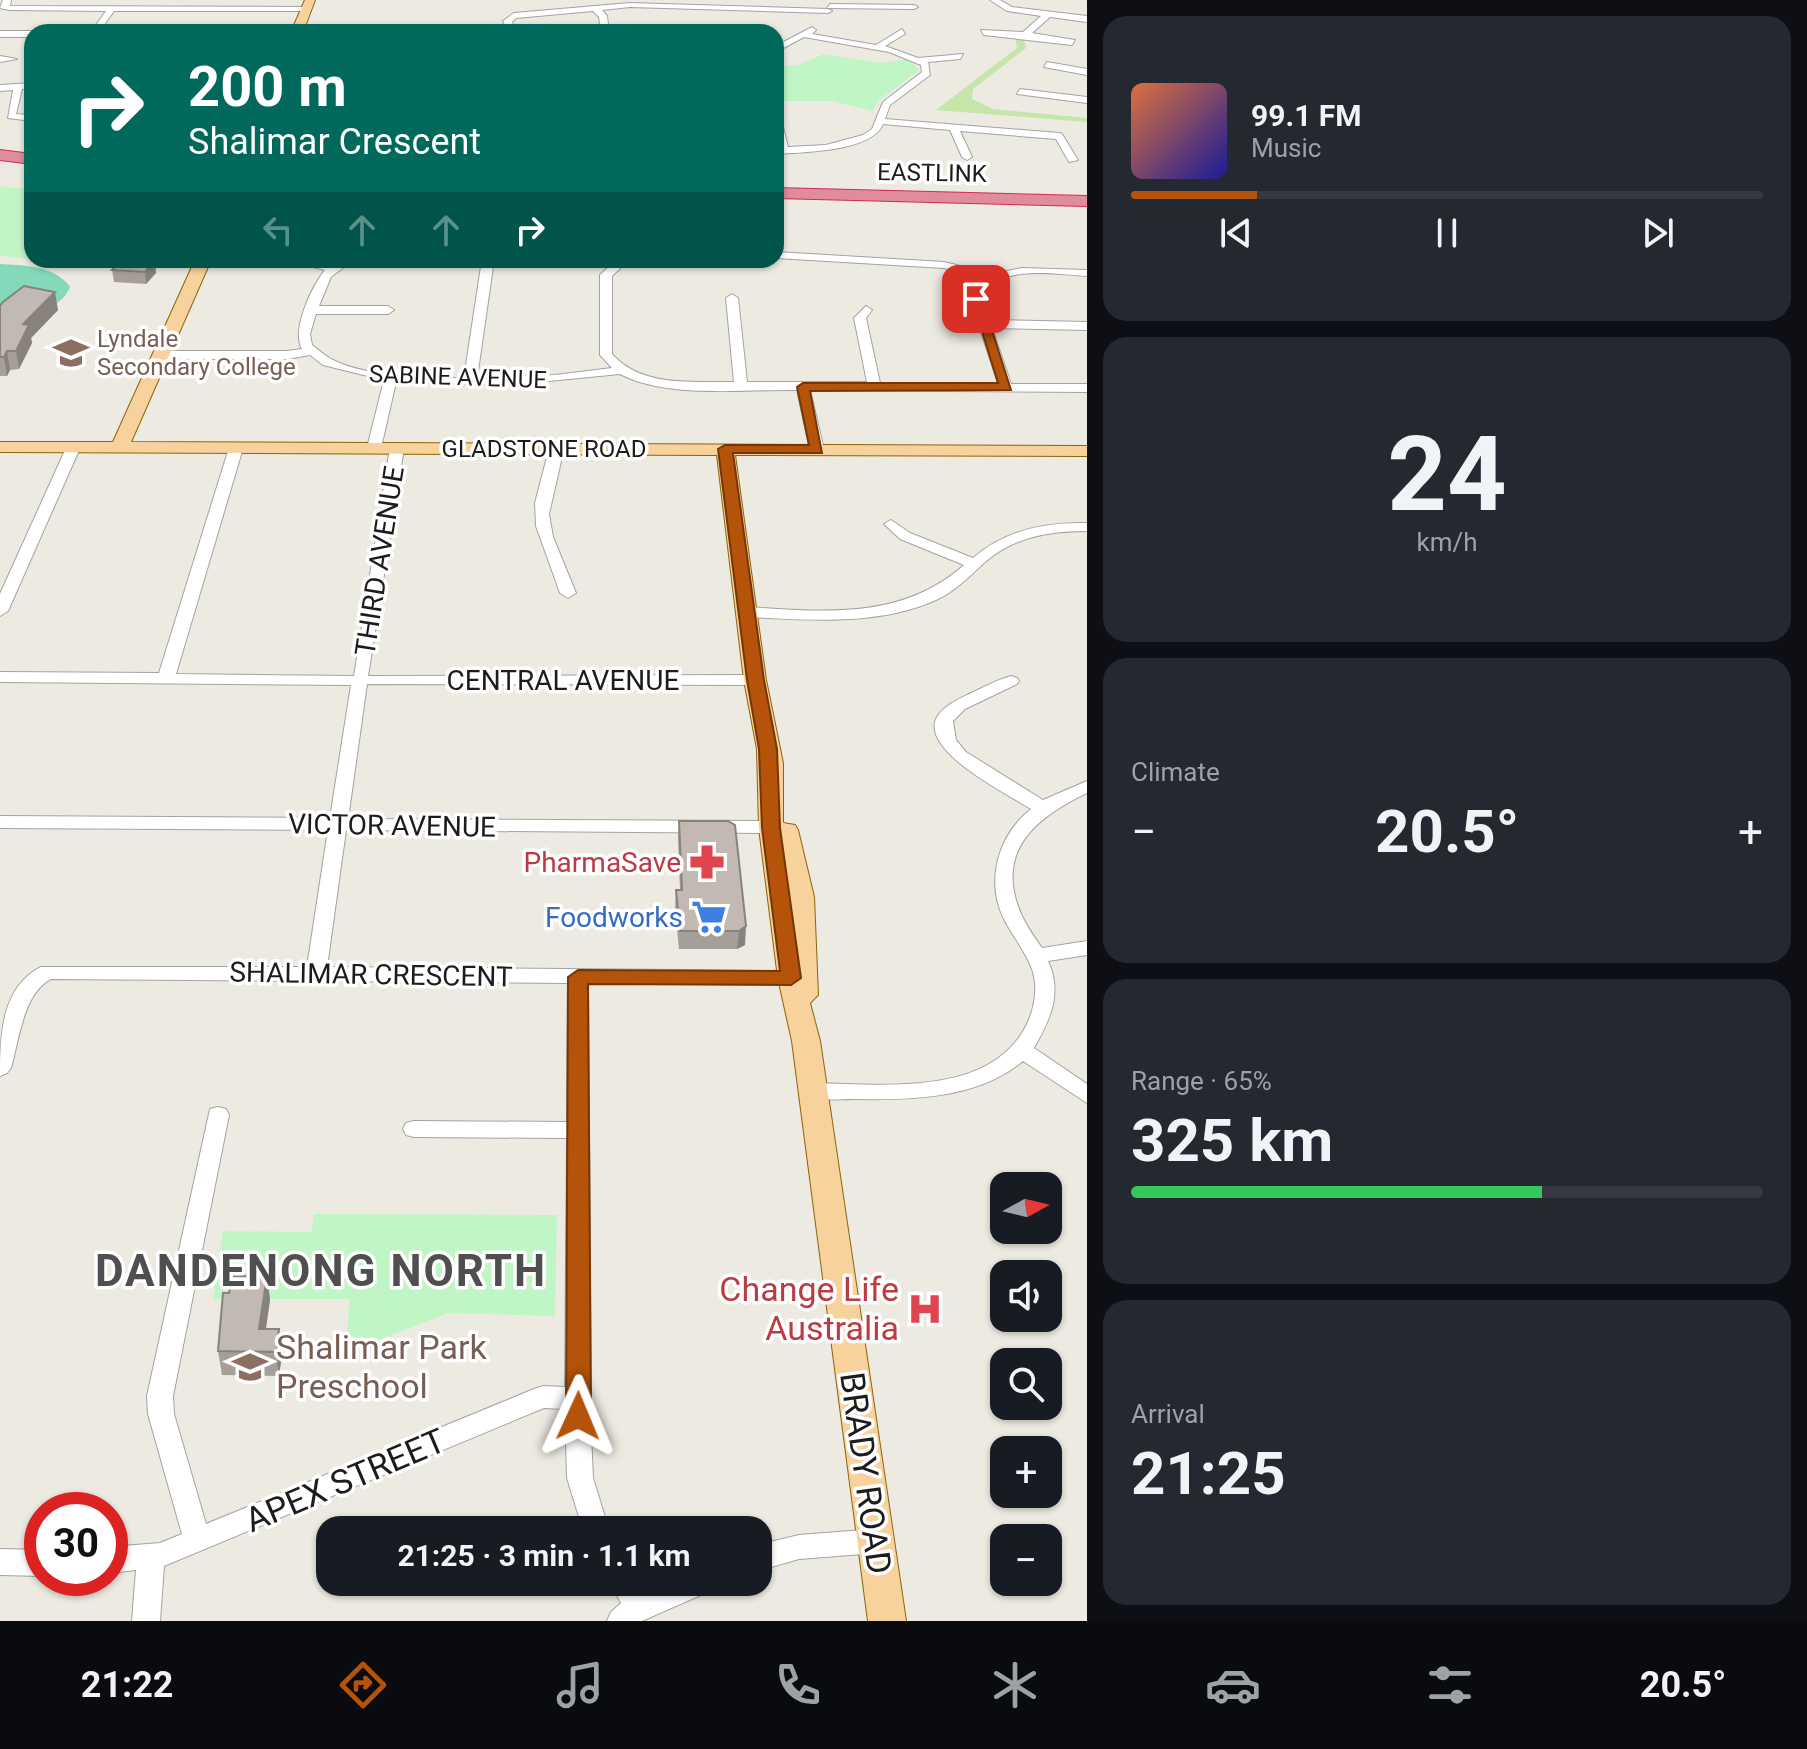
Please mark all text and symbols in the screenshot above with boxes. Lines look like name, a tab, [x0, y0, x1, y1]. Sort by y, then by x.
text: 200 m	[188, 54, 347, 120]
icon: right	[56, 56, 160, 160]
text: 99.1 FM	[1251, 98, 1362, 133]
text: Shalimar Crescent	[188, 121, 481, 163]
text: Music	[1251, 133, 1321, 163]
street label: EASTLINK	[877, 158, 988, 188]
icon: left	[256, 208, 300, 252]
icon: ahead	[340, 208, 384, 252]
icon: ahead	[424, 208, 468, 252]
icon: right	[508, 208, 552, 252]
icon: previous	[1214, 211, 1258, 255]
icon: pause	[1425, 211, 1469, 255]
icon: next	[1636, 211, 1680, 255]
pin	[942, 265, 1010, 333]
icon: arrive	[954, 277, 998, 321]
place label: Lyndale Secondary College	[97, 325, 296, 381]
school or university icon: Lyndale Secondary College	[52, 334, 90, 372]
street label: SABINE AVENUE	[369, 360, 547, 394]
text: 24	[1387, 414, 1507, 535]
street label: GLADSTONE ROAD	[442, 435, 646, 463]
street label: THIRD AVENUE	[348, 464, 411, 658]
text: km/h	[1416, 527, 1478, 557]
street label: CENTRAL AVENUE	[447, 664, 679, 697]
text: Climate	[1131, 757, 1220, 787]
text: 20.5°	[1375, 796, 1519, 867]
text: −	[1131, 806, 1156, 858]
text: +	[1738, 806, 1763, 858]
street label: VICTOR AVENUE	[288, 807, 496, 844]
pharmacy icon: PharmaSave	[688, 843, 726, 881]
place label: PharmaSave	[524, 846, 681, 879]
supermarket icon: Foodworks	[690, 898, 728, 936]
place label: Foodworks	[545, 901, 683, 934]
street label: SHALIMAR CRESCENT	[229, 956, 513, 993]
text: Range · 65%	[1131, 1066, 1272, 1096]
text: 325 km	[1131, 1105, 1333, 1176]
north arrow	[990, 1172, 1062, 1244]
map controls	[990, 1172, 1062, 1596]
district label: DANDENONG NORTH	[95, 1245, 547, 1297]
button: sound	[990, 1260, 1062, 1332]
place label: Change Life Australia	[719, 1269, 899, 1348]
hospital icon: Change Life Australia	[906, 1290, 944, 1328]
place label: Shalimar Park Preschool	[276, 1327, 487, 1406]
school or university icon: Shalimar Park Preschool	[231, 1348, 269, 1386]
button: search	[990, 1348, 1062, 1420]
street label: BRADY ROAD	[832, 1370, 900, 1576]
position arrow	[536, 1374, 620, 1458]
text: Arrival	[1131, 1399, 1205, 1429]
street label: APEX STREET	[239, 1420, 451, 1540]
button: +	[990, 1436, 1062, 1508]
text: 21:25	[1131, 1438, 1286, 1509]
speed limit sign: 30	[24, 1492, 128, 1596]
button: −	[990, 1524, 1062, 1596]
text: 21:25 · 3 min · 1.1 km	[397, 1538, 691, 1573]
icon: directions	[335, 1657, 391, 1713]
icon: music	[552, 1657, 608, 1713]
icon: phone	[770, 1657, 826, 1713]
icon: climate	[987, 1657, 1043, 1713]
icon: car	[1205, 1657, 1261, 1713]
icon: filters	[1422, 1657, 1478, 1713]
text: 21:22	[81, 1664, 174, 1706]
text: 20.5°	[1640, 1664, 1726, 1706]

